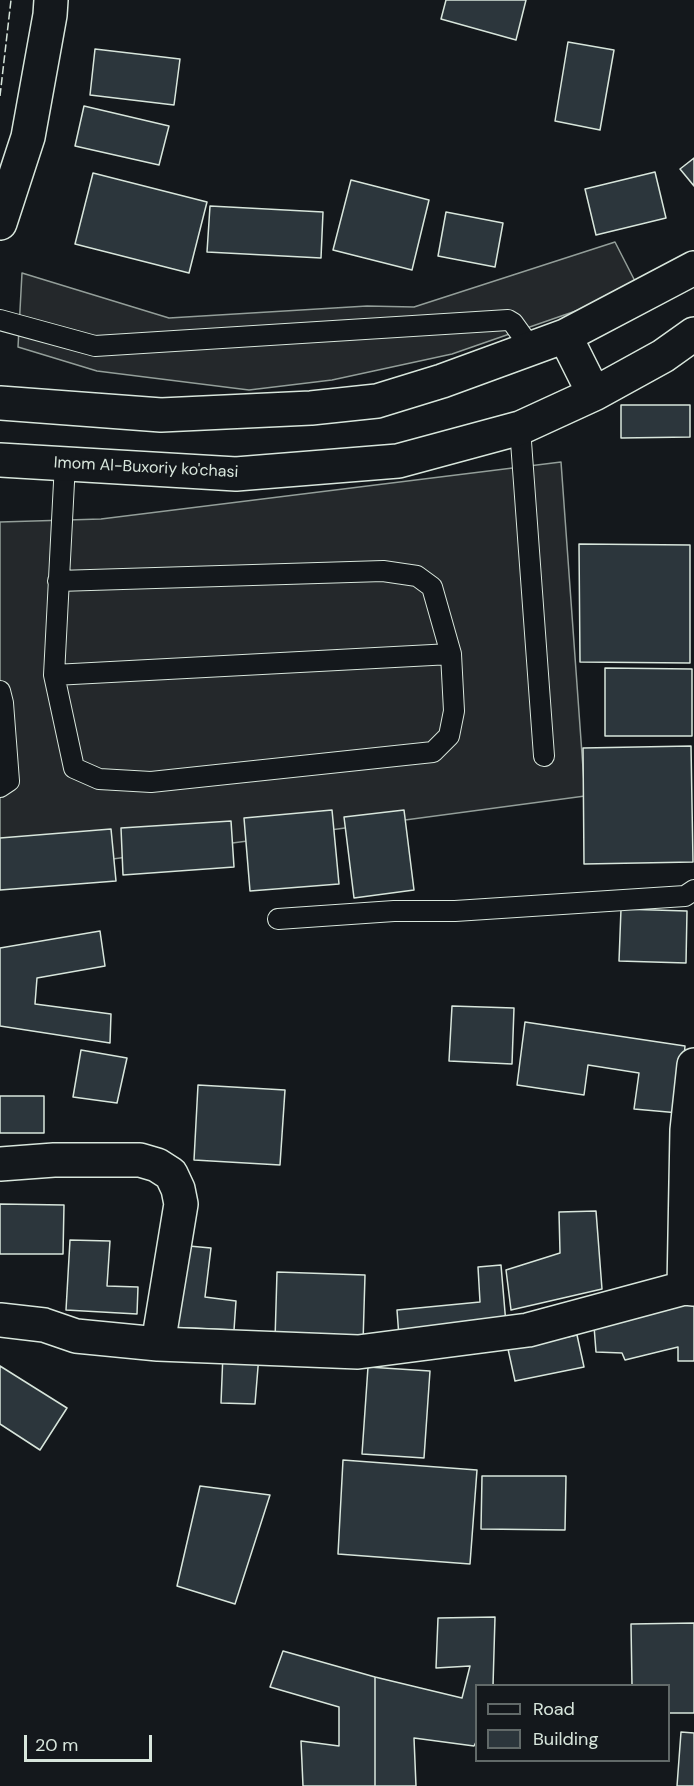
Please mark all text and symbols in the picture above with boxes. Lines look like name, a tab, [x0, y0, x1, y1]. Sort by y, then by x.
street label: Imom Al-Buxoriy ko'chasi	[53, 454, 239, 482]
legend	[475, 1684, 670, 1762]
text: Road	[533, 1697, 575, 1721]
scale bar	[27, 1723, 154, 1761]
text: Building	[533, 1727, 598, 1751]
text: 20 m	[35, 1733, 78, 1757]

